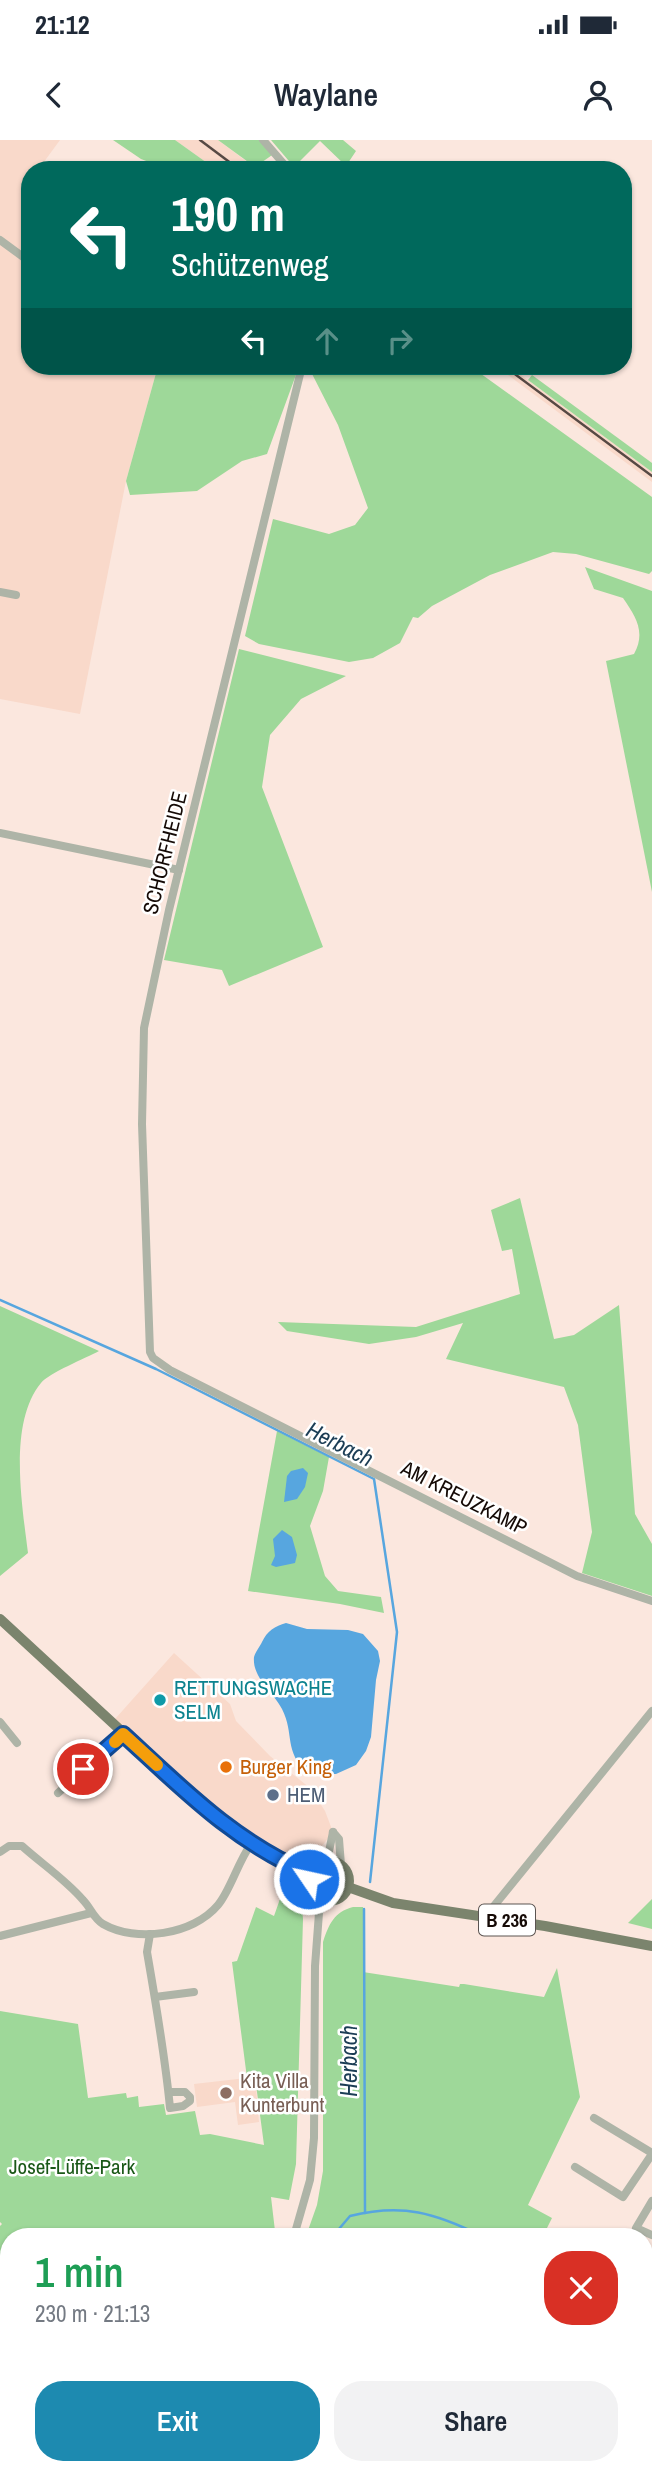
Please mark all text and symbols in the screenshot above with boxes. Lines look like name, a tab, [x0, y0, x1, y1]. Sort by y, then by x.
text: 21:12	[35, 7, 90, 42]
text: Waylane	[274, 73, 378, 116]
icon: back	[35, 76, 73, 114]
icon: person	[579, 76, 617, 114]
text: 190 m	[171, 180, 285, 246]
icon: left	[56, 189, 147, 280]
text: Schützenweg	[171, 243, 329, 286]
icon: left	[235, 322, 273, 360]
icon: ahead	[308, 322, 346, 360]
icon: right	[381, 322, 419, 360]
street label: SCHORFHEIDE	[135, 789, 194, 917]
water label: Herbach	[301, 1414, 379, 1474]
street label: AM KREUZKAMP	[395, 1453, 532, 1542]
place label: RETTUNGSWACHE SELM	[174, 1673, 332, 1726]
marker: RETTUNGSWACHE SELM	[152, 1692, 168, 1708]
pin	[53, 1739, 113, 1799]
icon: arrive	[64, 1750, 102, 1788]
place label: Burger King	[240, 1752, 332, 1781]
marker: Burger King	[218, 1759, 234, 1775]
place label: HEM	[287, 1780, 325, 1809]
marker: HEM	[265, 1787, 281, 1803]
position arrow	[272, 1842, 346, 1916]
road number: B 236	[479, 1904, 535, 1936]
water label: Herbach	[333, 2025, 364, 2097]
place label: Kita Villa Kunterbunt	[240, 2066, 324, 2119]
marker: Kita Villa Kunterbunt	[218, 2085, 234, 2101]
park label: Josef-Lüffe-Park	[9, 2152, 135, 2181]
text: 1 min	[35, 2244, 124, 2300]
button: close	[544, 2251, 618, 2325]
text: 230 m · 21:13	[35, 2298, 150, 2329]
button: Exit	[35, 2381, 320, 2461]
button: Share	[334, 2381, 618, 2461]

